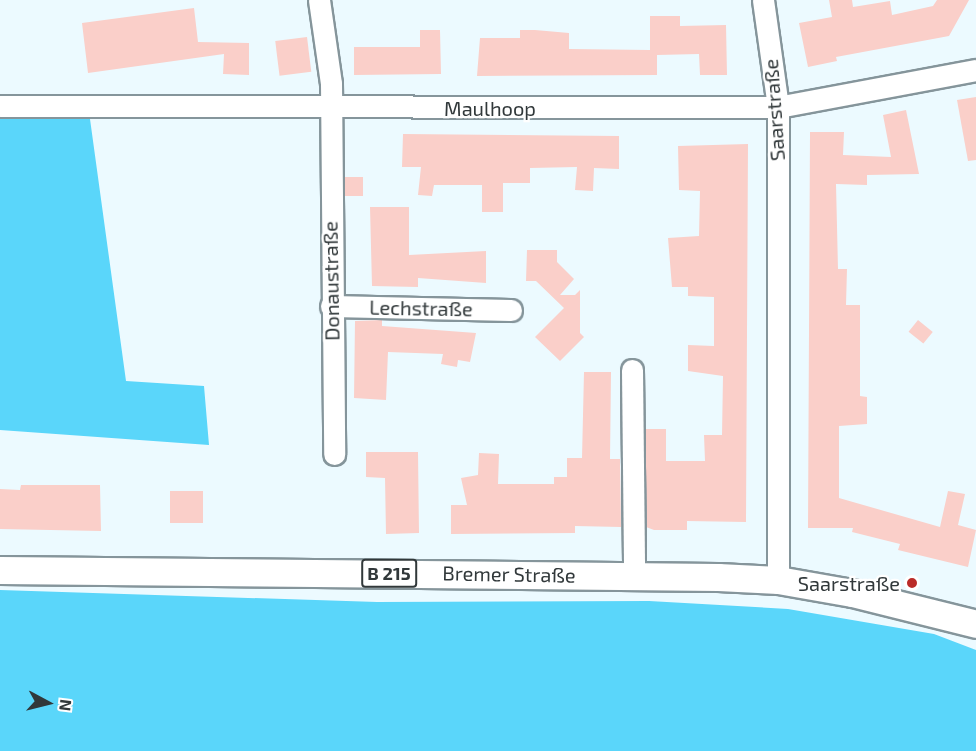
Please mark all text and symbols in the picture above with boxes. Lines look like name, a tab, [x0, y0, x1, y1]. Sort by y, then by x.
street label: Saarstraße	[758, 58, 790, 162]
street label: Maulhoop	[444, 96, 536, 120]
street label: Donaustraße	[318, 221, 344, 341]
street label: Lechstraße	[369, 295, 473, 321]
road number: B 215	[360, 558, 418, 588]
street label: Bremer Straße	[442, 561, 576, 587]
place label: Saarstraße	[798, 571, 900, 595]
marker: Saarstraße	[905, 576, 919, 590]
north arrow	[18, 673, 78, 733]
text: N	[56, 698, 76, 712]

